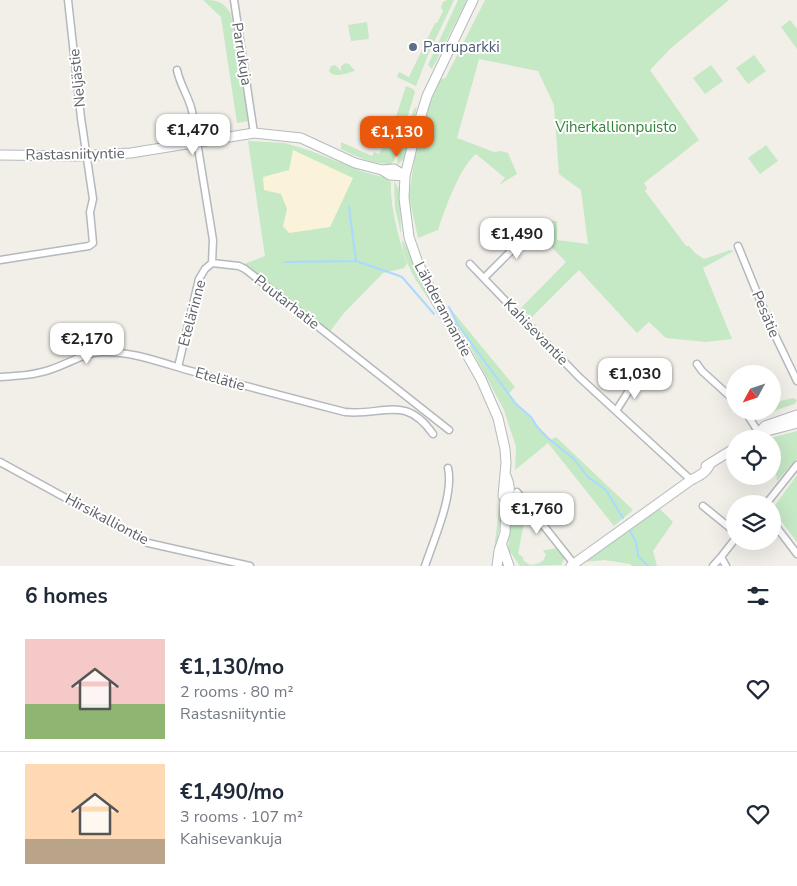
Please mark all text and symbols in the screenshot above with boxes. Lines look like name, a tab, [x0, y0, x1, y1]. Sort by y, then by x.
street label: Parrukuja	[227, 21, 257, 87]
place label: Parruparkki	[423, 37, 500, 57]
marker: Parruparkki	[407, 41, 419, 53]
street label: Neljästie	[64, 48, 90, 108]
pin: €1,470	[152, 114, 234, 156]
pin: €1,130	[356, 116, 438, 158]
park label: Viherkallionpuisto	[554, 117, 677, 137]
text: €1,470	[167, 119, 219, 141]
text: €1,130	[371, 121, 423, 143]
street label: Rastasniityntie	[25, 143, 125, 165]
pin: €1,490	[476, 218, 558, 260]
text: €1,490	[491, 223, 543, 245]
street label: Lähderannantie	[410, 258, 476, 360]
street label: Puutarhatie	[250, 270, 324, 334]
street label: Etelärinne	[174, 278, 210, 348]
street label: Pesätie	[747, 288, 785, 340]
street label: Kahisevantie	[499, 294, 573, 370]
pin: €2,170	[46, 322, 128, 365]
text: €2,170	[61, 328, 113, 350]
pin: €1,030	[594, 358, 676, 400]
street label: Etelätie	[193, 362, 247, 396]
text: €1,030	[609, 363, 661, 385]
north arrow	[726, 365, 781, 420]
map controls	[726, 365, 781, 550]
button: locate	[726, 430, 781, 485]
street label: Hirsikalliontie	[62, 489, 152, 549]
pin: €1,760	[496, 492, 578, 535]
button: layers	[726, 495, 781, 550]
text: €1,760	[511, 498, 563, 520]
text: 6 homes	[25, 582, 108, 610]
icon: filters	[744, 582, 772, 610]
text: €1,130/mo	[180, 653, 284, 681]
icon: home	[65, 659, 125, 719]
icon: heart	[744, 675, 772, 703]
text: 2 rooms · 80 m²	[180, 681, 293, 703]
text: Rastasniityntie	[180, 703, 286, 725]
text: €1,490/mo	[180, 778, 284, 806]
icon: home	[65, 784, 125, 844]
icon: heart	[744, 800, 772, 828]
text: 3 rooms · 107 m²	[180, 806, 303, 828]
text: Kahisevankuja	[180, 828, 282, 850]

